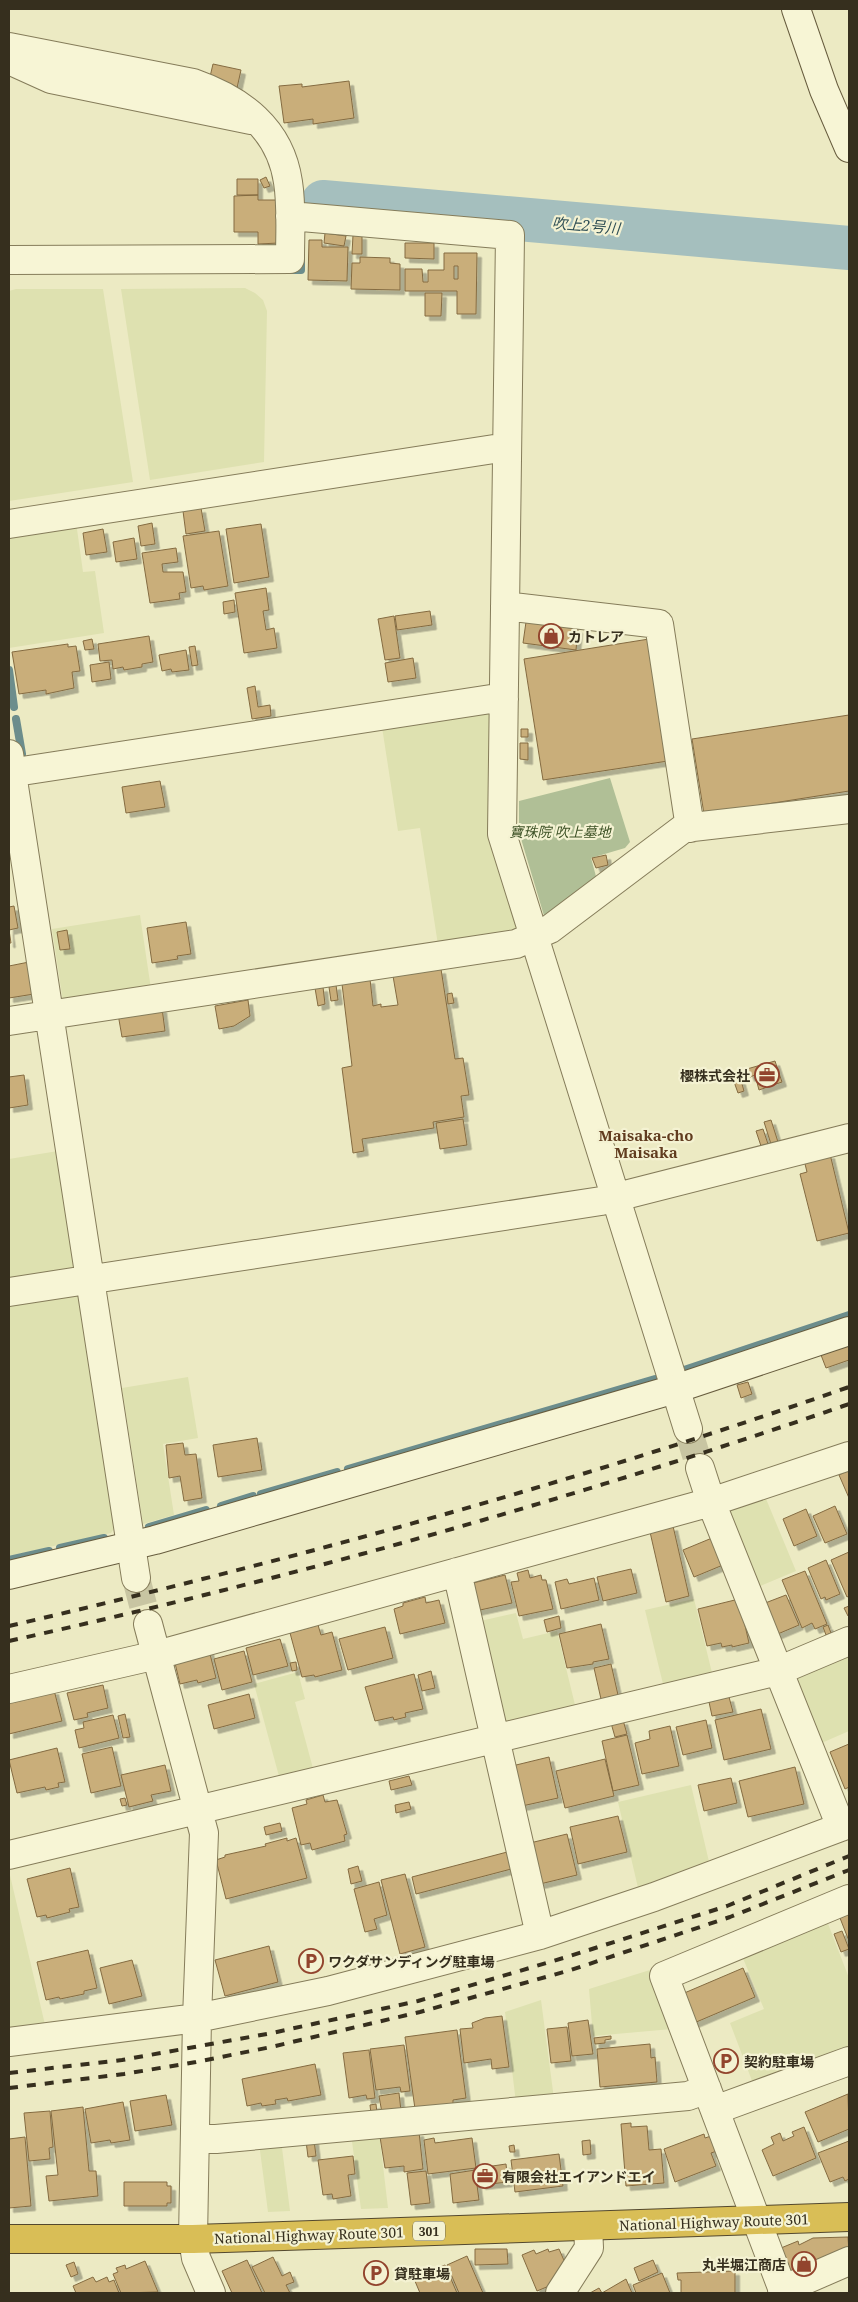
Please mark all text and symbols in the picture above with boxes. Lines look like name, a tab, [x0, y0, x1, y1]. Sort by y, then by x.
water label: 吹上2号川	[551, 212, 623, 238]
shop icon: カトレア	[538, 623, 564, 649]
place label: カトレア	[568, 627, 624, 646]
park label: 寶珠院 吹上墓地	[509, 822, 613, 841]
office icon: 櫻株式会社	[754, 1062, 780, 1088]
place label: 櫻株式会社	[680, 1066, 750, 1085]
district label: Maisaka-cho Maisaka	[598, 1125, 694, 1162]
parking icon: ワクダサンディング駐車場	[298, 1948, 324, 1974]
place label: ワクダサンディング駐車場	[328, 1952, 494, 1971]
parking icon: 契約駐車場	[713, 2048, 739, 2074]
place label: 契約駐車場	[744, 2052, 814, 2071]
office icon: 有限会社エイアンドエイ	[472, 2163, 498, 2189]
place label: 有限会社エイアンドエイ	[502, 2167, 655, 2186]
street label: National Highway Route 301	[619, 2209, 809, 2235]
street label: National Highway Route 301	[214, 2222, 404, 2248]
road number: 301	[413, 2222, 445, 2240]
shop icon: 丸半堀江商店	[791, 2251, 817, 2277]
place label: 丸半堀江商店	[702, 2255, 786, 2274]
parking icon: 貸駐車場	[363, 2260, 389, 2286]
place label: 貸駐車場	[394, 2264, 450, 2283]

